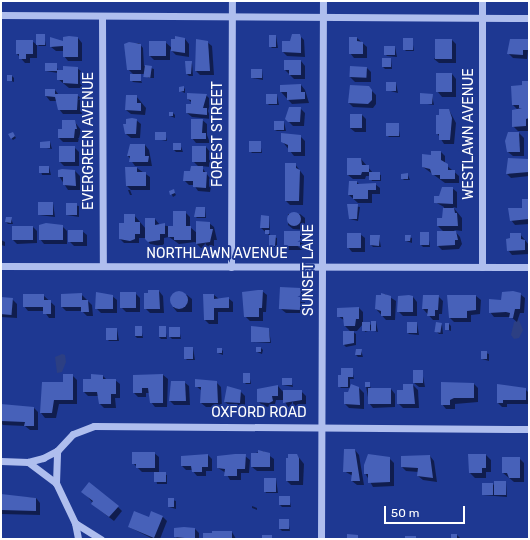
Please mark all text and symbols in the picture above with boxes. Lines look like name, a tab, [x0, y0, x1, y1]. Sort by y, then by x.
street label: WESTLAWN AVENUE	[461, 68, 477, 200]
street label: EVERGREEN AVENUE	[81, 72, 97, 210]
street label: FOREST STREET	[210, 81, 226, 187]
street label: SUNSET LANE	[301, 224, 317, 316]
street label: NORTHLAWN AVENUE	[146, 246, 288, 262]
street label: OXFORD ROAD	[211, 405, 307, 421]
scale bar	[386, 498, 467, 524]
text: 50 m	[391, 506, 419, 520]

